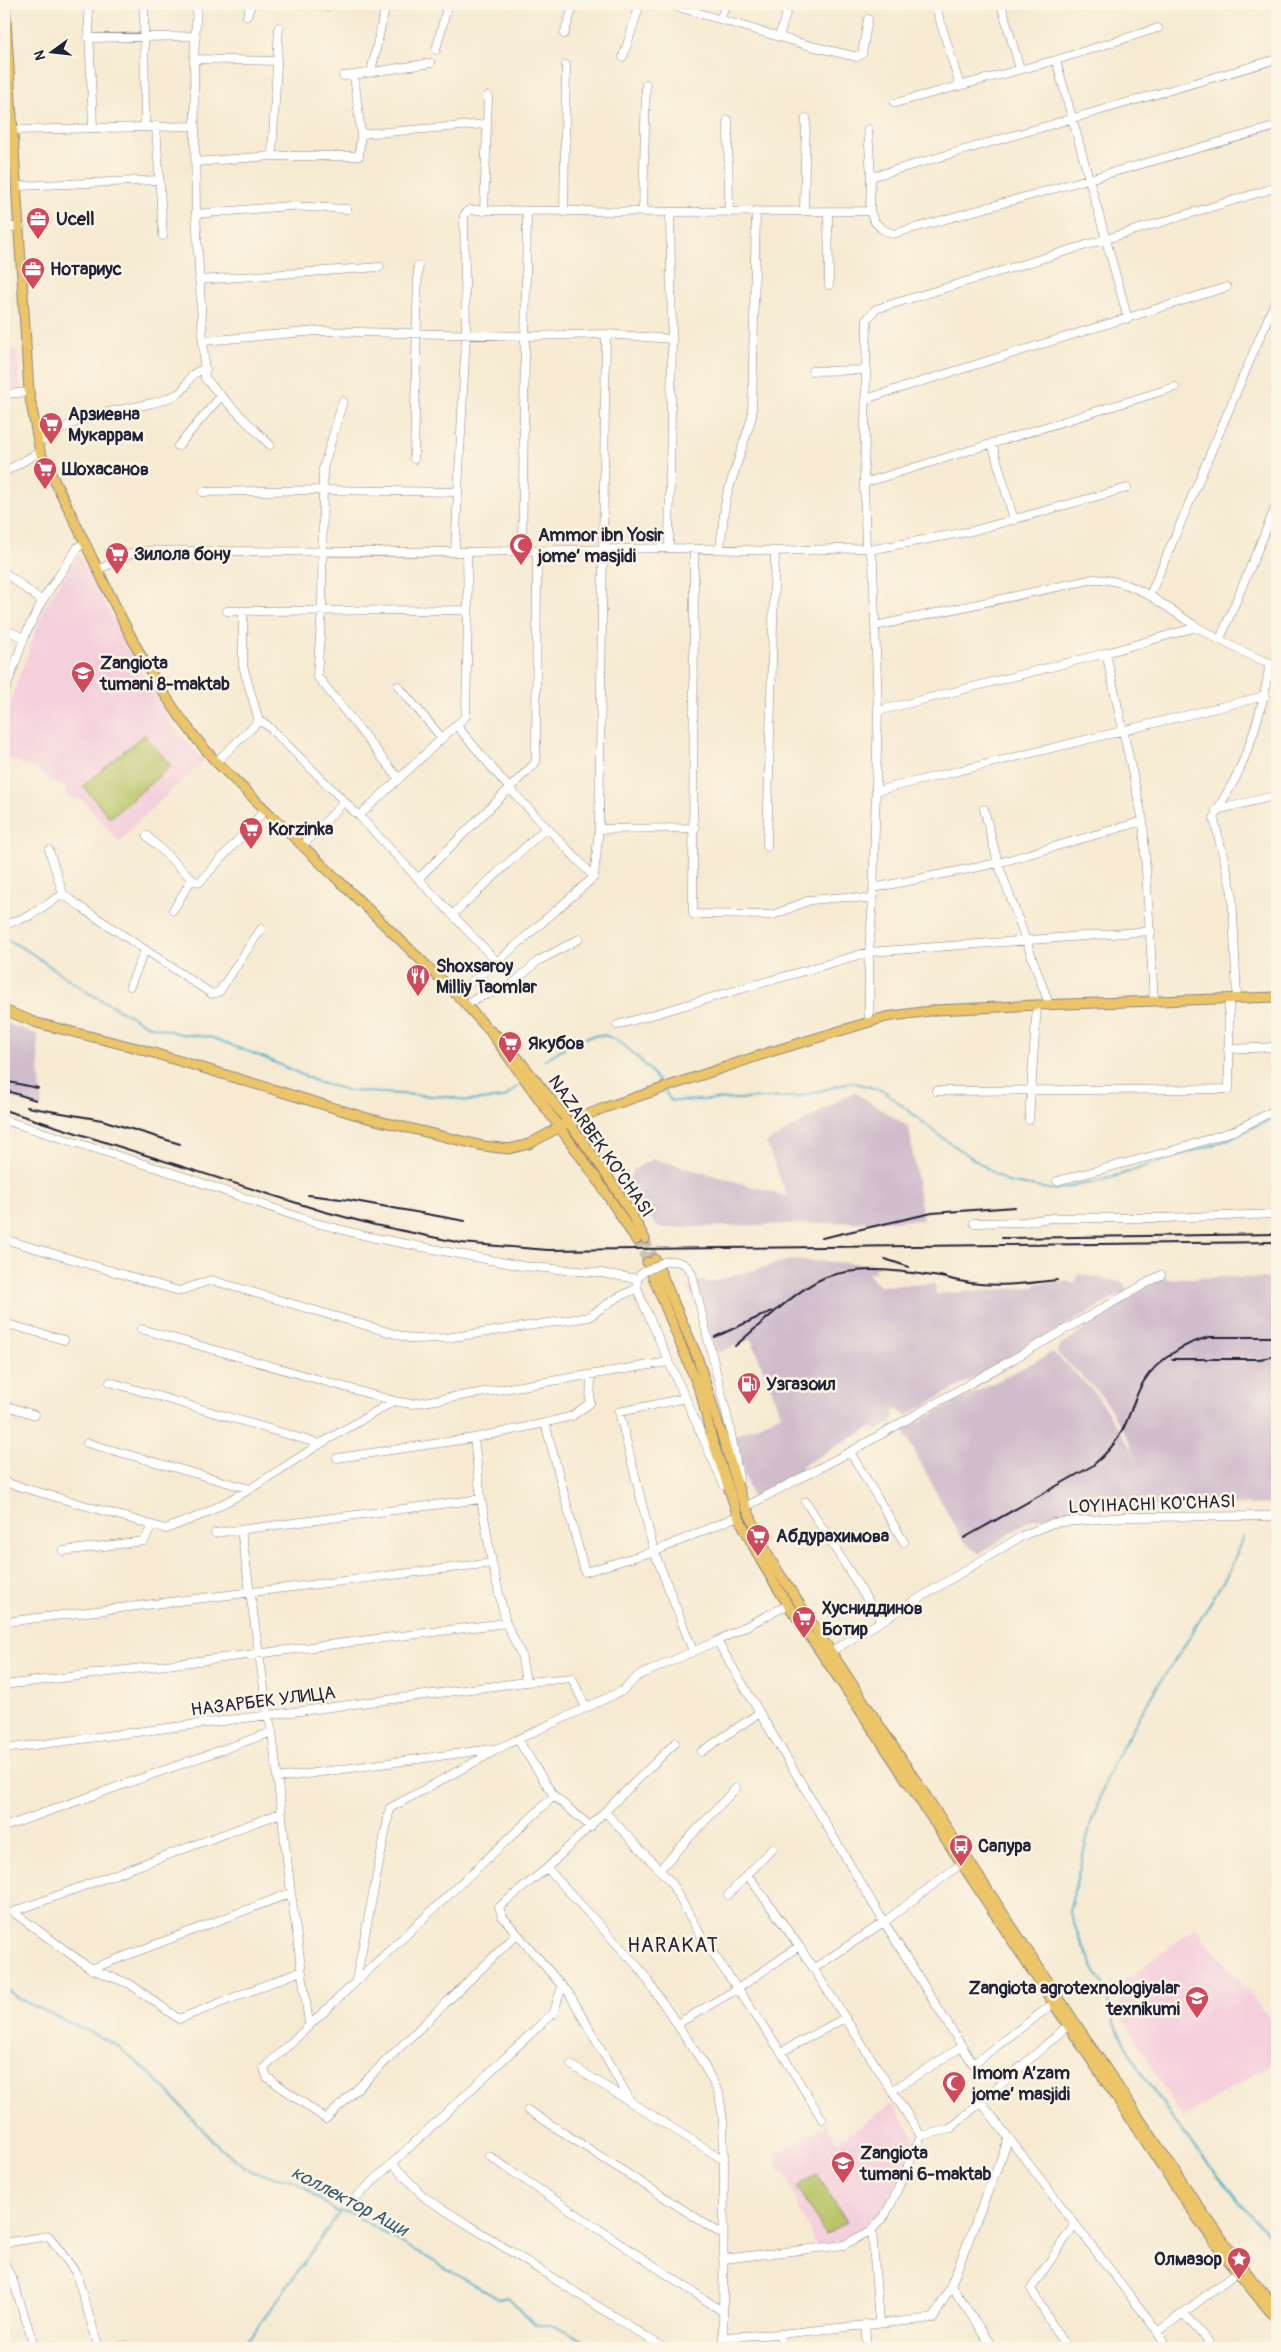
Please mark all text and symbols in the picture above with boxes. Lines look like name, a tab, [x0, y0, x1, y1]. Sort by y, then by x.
north arrow	[28, 28, 78, 78]
text: N	[30, 48, 49, 62]
office icon: Ucell	[25, 206, 51, 240]
place label: Ucell	[56, 208, 95, 231]
office icon: Нотариус	[20, 256, 46, 290]
place label: Нотариус	[50, 258, 122, 281]
place label: Арзиевна Мукаррам	[68, 403, 144, 447]
supermarket icon: Арзиевна Мукаррам	[38, 411, 64, 445]
supermarket icon: Шохасанов	[32, 456, 58, 490]
place label: Шохасанов	[61, 458, 149, 481]
place label: Ammor ibn Yosir jome’ masjidi	[537, 524, 664, 568]
mosque icon: Ammor ibn Yosir jome’ masjidi	[508, 532, 534, 566]
supermarket icon: Зилола бону	[104, 541, 130, 575]
place label: Зилола бону	[134, 543, 231, 566]
place label: Zangiota tumani 8-maktab	[99, 652, 230, 696]
school or university icon: Zangiota tumani 8-maktab	[70, 660, 96, 694]
supermarket icon: Korzinka	[238, 816, 264, 850]
place label: Korzinka	[268, 818, 334, 841]
place label: Shoxsaroy Milliy Taomlar	[436, 955, 538, 999]
restaurant icon: Shoxsaroy Milliy Taomlar	[405, 963, 431, 997]
supermarket icon: Якубов	[497, 1030, 523, 1064]
place label: Якубов	[528, 1032, 584, 1055]
street label: NAZARBEK KO'CHASI	[543, 1071, 658, 1222]
fuel station icon: Узгазоил	[736, 1371, 762, 1405]
place label: Узгазоил	[766, 1373, 836, 1396]
street label: LOYIHACHI KO'CHASI	[1068, 1490, 1236, 1519]
supermarket icon: Абдурахимова	[745, 1523, 771, 1557]
place label: Абдурахимова	[776, 1525, 890, 1548]
place label: Хусниддинов Ботир	[822, 1597, 923, 1641]
supermarket icon: Хусниддинов Ботир	[791, 1605, 817, 1639]
street label: НАЗАРБЕК УЛИЦА	[189, 1681, 337, 1722]
bus stop icon: Сапура	[948, 1833, 974, 1867]
place label: Сапура	[978, 1835, 1032, 1858]
district label: HARAKAT	[627, 1933, 719, 1958]
place label: Zangiota agrotexnologiyalar texnikumi	[968, 1977, 1181, 2021]
school or university icon: Zangiota agrotexnologiyalar texnikumi	[1184, 1985, 1210, 2019]
place label: Imom A’zam jome’ masjidi	[971, 2062, 1070, 2106]
mosque icon: Imom A’zam jome’ masjidi	[941, 2070, 967, 2104]
place label: Zangiota tumani 6-maktab	[859, 2142, 992, 2186]
school or university icon: Zangiota tumani 6-maktab	[830, 2150, 856, 2184]
water label: коллектор Ащи	[287, 2160, 414, 2243]
place icon: Олмазор	[1226, 2246, 1252, 2280]
place label: Олмазор	[1154, 2248, 1223, 2271]

